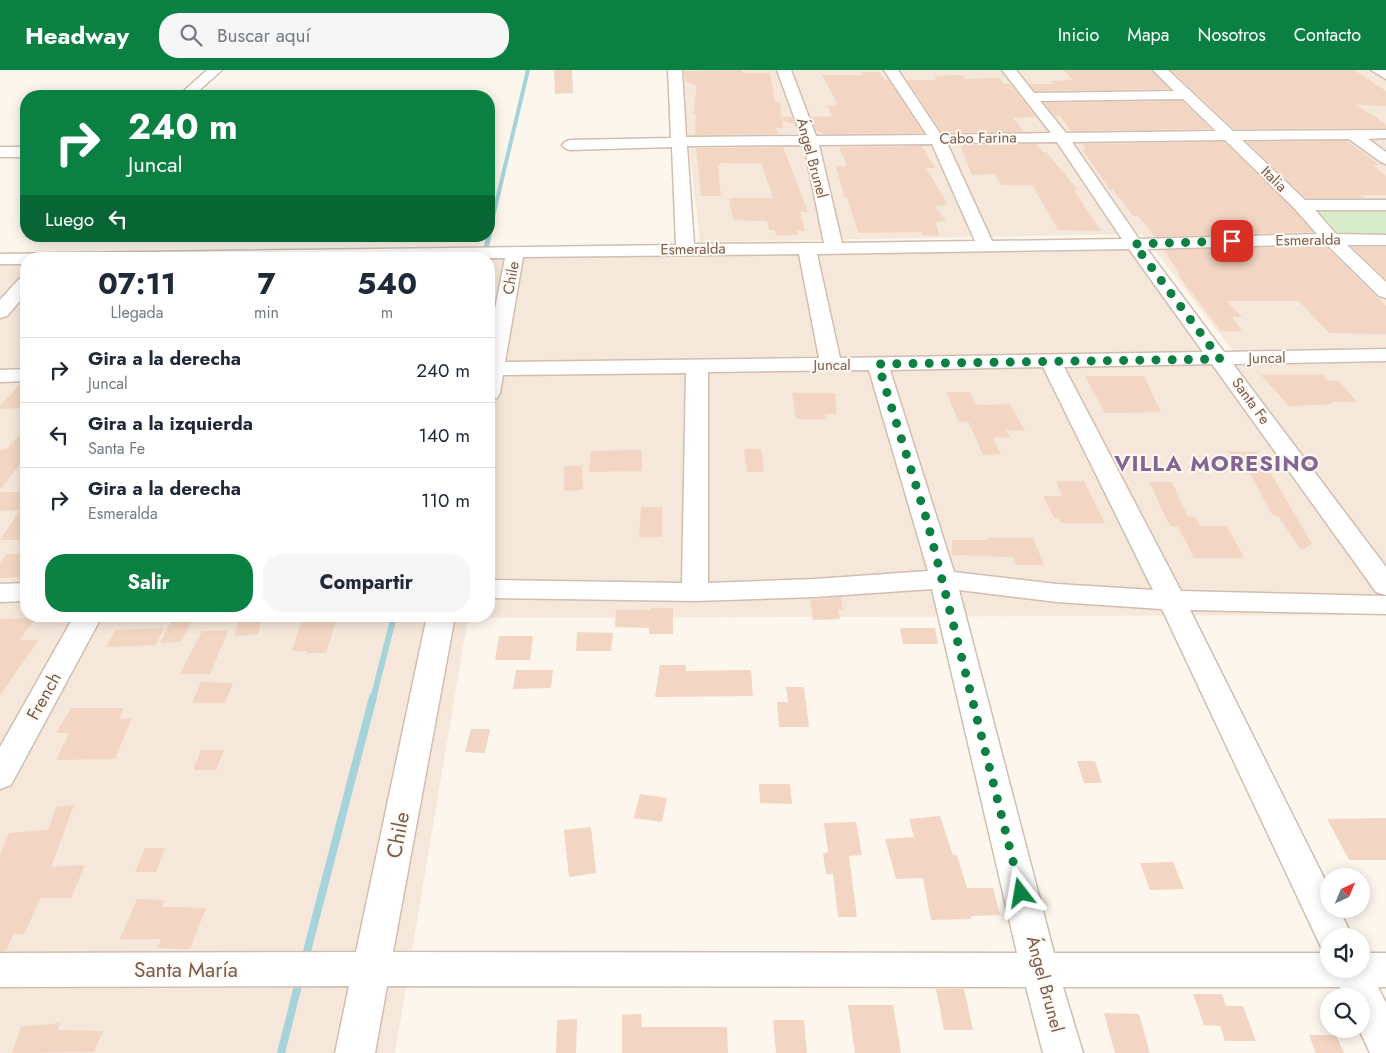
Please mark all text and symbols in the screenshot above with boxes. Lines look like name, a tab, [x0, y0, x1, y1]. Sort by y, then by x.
search box	[159, 13, 509, 58]
text: Headway	[25, 18, 129, 53]
icon: search	[177, 21, 205, 49]
text: Buscar aquí	[217, 22, 311, 49]
text: Inicio	[1058, 22, 1099, 48]
text: Mapa	[1127, 22, 1169, 48]
text: Nosotros	[1197, 22, 1266, 48]
text: Contacto	[1294, 22, 1361, 48]
text: 240 m	[128, 102, 238, 152]
icon: right	[45, 110, 110, 175]
street label: Ángel Brunel	[791, 115, 833, 201]
street label: Cabo Farina	[939, 126, 1017, 150]
text: Juncal	[128, 148, 183, 180]
street label: Italia	[1256, 161, 1292, 197]
icon: left	[104, 205, 132, 233]
text: Luego	[45, 206, 94, 233]
pin	[1211, 220, 1253, 262]
icon: arrive	[1218, 227, 1246, 255]
street label: Esmeralda	[1275, 228, 1341, 252]
street label: Esmeralda	[660, 237, 726, 261]
street label: Chile	[497, 259, 525, 296]
text: 07:11	[98, 262, 176, 305]
text: 7	[257, 262, 276, 305]
text: 540	[357, 262, 417, 305]
text: Llegada	[111, 301, 163, 324]
text: min	[254, 301, 279, 324]
text: m	[381, 301, 393, 324]
text: Gira a la derecha	[88, 345, 241, 372]
street label: Juncal	[1246, 347, 1286, 369]
street label: Juncal	[811, 354, 851, 376]
icon: right	[45, 356, 73, 384]
text: 240 m	[416, 357, 470, 384]
text: Juncal	[88, 372, 128, 395]
street label: Santa Fe	[1226, 373, 1276, 429]
text: Gira a la izquierda	[88, 410, 253, 437]
icon: left	[45, 421, 73, 449]
text: 140 m	[418, 422, 470, 449]
text: Santa Fe	[88, 437, 145, 460]
district label: VILLA MORESINO	[1113, 447, 1320, 479]
text: Gira a la derecha	[88, 475, 241, 502]
icon: right	[45, 486, 73, 514]
text: 110 m	[421, 487, 470, 514]
text: Esmeralda	[88, 502, 158, 525]
button: Salir	[45, 554, 253, 612]
button: Compartir	[263, 554, 470, 612]
street label: French	[20, 667, 68, 725]
street label: Chile	[379, 809, 417, 861]
position arrow	[994, 866, 1046, 918]
north arrow	[1320, 868, 1370, 918]
map controls	[1320, 868, 1370, 1038]
button: sound	[1320, 928, 1370, 978]
street label: Ángel Brunel	[1020, 933, 1070, 1035]
street label: Santa María	[134, 955, 238, 985]
button: search	[1320, 988, 1370, 1038]

